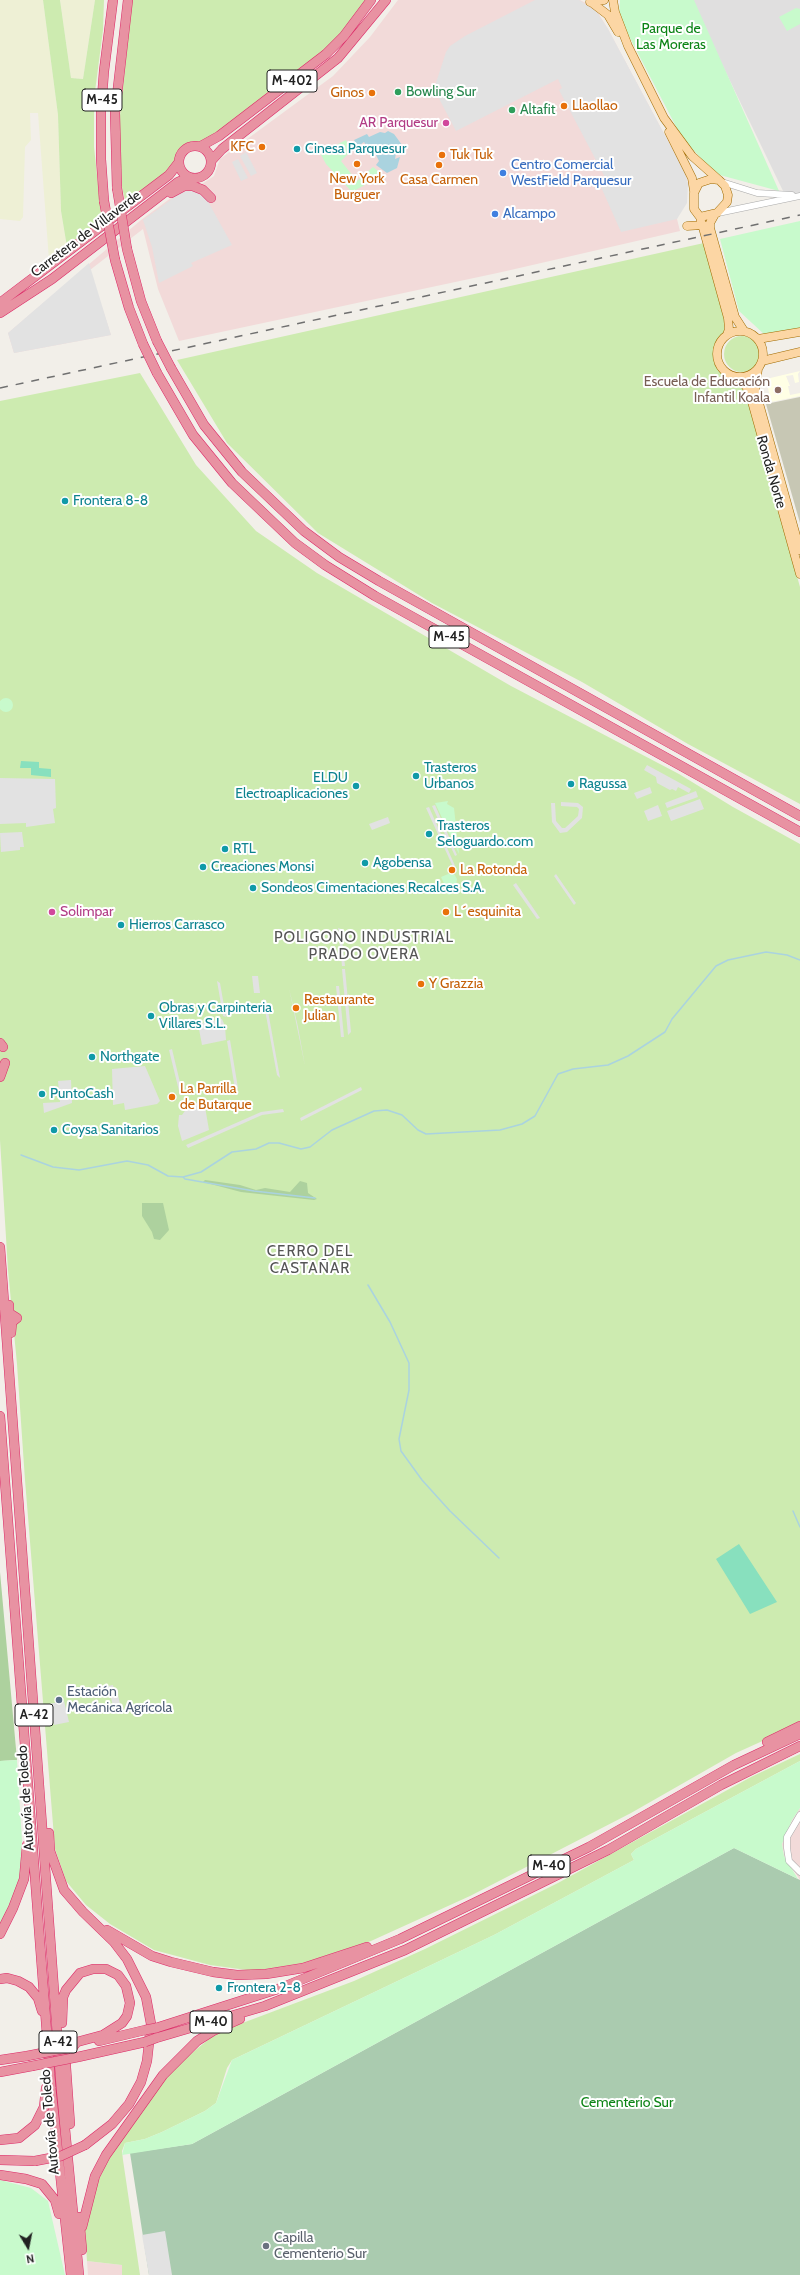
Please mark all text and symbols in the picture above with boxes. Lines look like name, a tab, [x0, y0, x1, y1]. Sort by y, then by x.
park label: Parque de Las Moreras	[636, 21, 706, 54]
road number: M-402	[267, 70, 317, 92]
place label: Bowling Sur	[406, 84, 476, 100]
place label: Ginos	[330, 85, 364, 101]
marker: Bowling Sur	[393, 87, 403, 97]
marker: Ginos	[367, 88, 377, 98]
road number: M-45	[82, 89, 122, 111]
place label: Llaollao	[572, 98, 618, 114]
marker: Llaollao	[559, 101, 569, 111]
place label: Altafit	[520, 102, 555, 118]
marker: Altafit	[507, 105, 517, 115]
place label: AR Parquesur	[359, 115, 438, 131]
marker: AR Parquesur	[441, 118, 451, 128]
place label: KFC	[230, 139, 254, 155]
place label: Cinesa Parquesur	[305, 141, 406, 157]
marker: KFC	[257, 142, 267, 152]
marker: Cinesa Parquesur	[292, 144, 302, 154]
place label: Tuk Tuk	[450, 147, 493, 163]
marker: Tuk Tuk	[437, 150, 447, 160]
place label: Centro Comercial WestField Parquesur	[511, 157, 631, 190]
marker: New York Burguer	[352, 159, 362, 169]
marker: Casa Carmen	[434, 160, 444, 170]
marker: Centro Comercial WestField Parquesur	[498, 168, 508, 178]
place label: New York Burguer	[329, 171, 385, 204]
place label: Casa Carmen	[400, 172, 478, 188]
street label: Carretera de Villaverde	[28, 187, 144, 281]
place label: Alcampo	[503, 206, 556, 222]
marker: Alcampo	[490, 209, 500, 219]
place label: Escuela de Educación Infantil Koala	[644, 374, 770, 406]
marker: Escuela de Educación Infantil Koala	[773, 385, 783, 395]
street label: Ronda Norte	[753, 434, 789, 510]
place label: Frontera 8-8	[73, 493, 148, 509]
marker: Frontera 8-8	[60, 496, 70, 506]
road number: M-45	[429, 626, 469, 648]
place label: Trasteros Urbanos	[424, 760, 477, 792]
place label: ELDU Electroaplicaciones	[235, 770, 348, 802]
marker: Trasteros Urbanos	[411, 771, 421, 781]
place label: Ragussa	[579, 776, 627, 792]
marker: Ragussa	[566, 779, 576, 789]
marker: ELDU Electroaplicaciones	[351, 781, 361, 791]
place label: Trasteros Seloguardo.com	[437, 818, 533, 850]
marker: Trasteros Seloguardo.com	[424, 829, 434, 839]
place label: RTL	[233, 841, 256, 857]
marker: RTL	[220, 844, 230, 854]
place label: Agobensa	[373, 855, 431, 871]
marker: Agobensa	[360, 858, 370, 868]
place label: Creaciones Monsi	[211, 859, 314, 875]
marker: Creaciones Monsi	[198, 862, 208, 872]
place label: La Rotonda	[460, 862, 527, 878]
marker: La Rotonda	[447, 865, 457, 875]
place label: Sondeos Cimentaciones Recalces S.A.	[261, 880, 485, 896]
marker: Sondeos Cimentaciones Recalces S.A.	[248, 883, 258, 893]
place label: Solimpar	[60, 904, 113, 920]
place label: L´esquinita	[454, 904, 521, 920]
marker: Solimpar	[47, 907, 57, 917]
marker: L´esquinita	[441, 907, 451, 917]
place label: Hierros Carrasco	[129, 917, 225, 933]
marker: Hierros Carrasco	[116, 920, 126, 930]
district label: POLIGONO INDUSTRIAL PRADO OVERA	[274, 929, 454, 964]
place label: Y Grazzia	[429, 976, 483, 992]
marker: Y Grazzia	[416, 979, 426, 989]
place label: Restaurante Julian	[304, 992, 375, 1024]
place label: Obras y Carpinteria Villares S.L.	[159, 1000, 272, 1032]
marker: Restaurante Julian	[291, 1003, 301, 1013]
marker: Obras y Carpinteria Villares S.L.	[146, 1011, 156, 1021]
place label: Northgate	[100, 1049, 159, 1065]
marker: Northgate	[87, 1052, 97, 1062]
place label: La Parrilla de Butarque	[180, 1081, 252, 1114]
place label: PuntoCash	[50, 1086, 114, 1102]
marker: PuntoCash	[37, 1089, 47, 1099]
marker: La Parrilla de Butarque	[167, 1092, 177, 1102]
place label: Coysa Sanitarios	[62, 1122, 159, 1138]
marker: Coysa Sanitarios	[49, 1125, 59, 1135]
district label: CERRO DEL CASTAÑAR	[267, 1243, 353, 1278]
place label: Estación Mecánica Agrícola	[67, 1684, 172, 1716]
marker: Estación Mecánica Agrícola	[54, 1695, 64, 1705]
road number: A-42	[15, 1704, 53, 1726]
street label: Autovía de Toledo	[14, 1745, 38, 1851]
road number: M-40	[528, 1855, 570, 1877]
place label: Frontera 2-8	[227, 1980, 301, 1996]
marker: Frontera 2-8	[214, 1983, 224, 1993]
road number: M-40	[190, 2011, 232, 2033]
road number: A-42	[39, 2031, 77, 2053]
street label: Autovía de Toledo	[37, 2069, 63, 2175]
park label: Cementerio Sur	[581, 2095, 673, 2111]
north arrow	[8, 2227, 48, 2267]
place label: Capilla Cementerio Sur	[274, 2230, 367, 2262]
marker: Capilla Cementerio Sur	[261, 2241, 271, 2251]
text: N	[25, 2251, 35, 2266]

